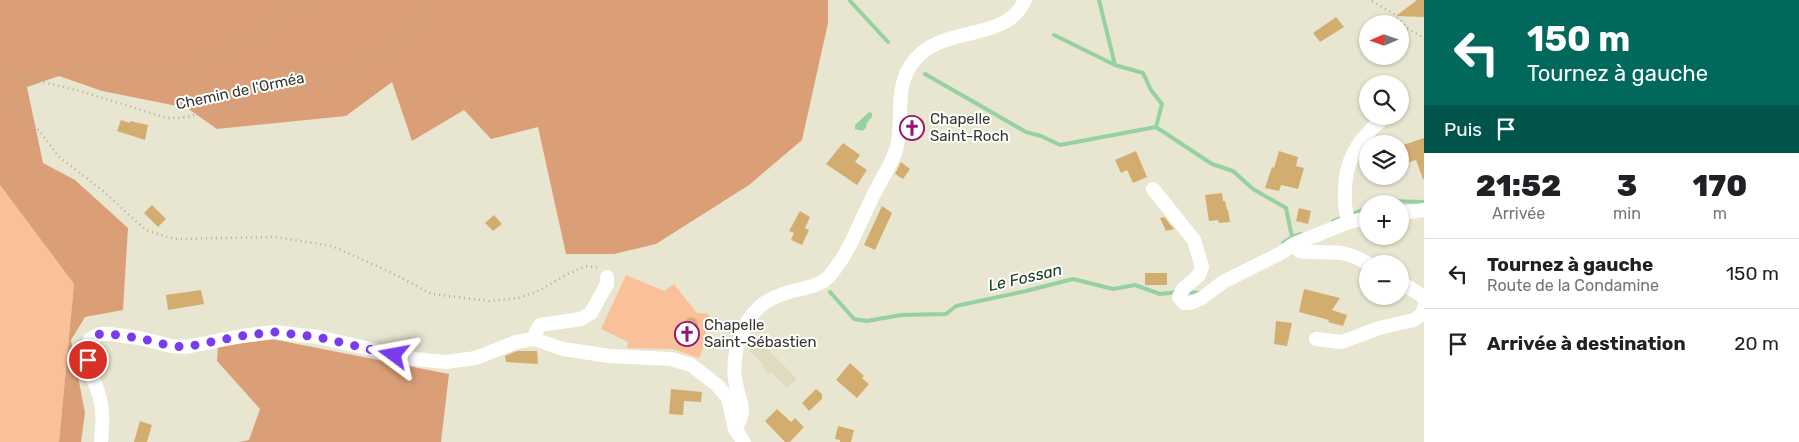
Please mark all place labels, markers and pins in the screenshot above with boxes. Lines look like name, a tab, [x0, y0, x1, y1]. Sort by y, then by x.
place label: Chapelle Saint-Roch	[930, 110, 1009, 145]
church icon: Chapelle Saint-Roch	[899, 115, 925, 141]
place label: Chapelle Saint-Sébastien	[704, 316, 817, 351]
church icon: Chapelle Saint-Sébastien	[674, 321, 700, 347]
pin	[67, 339, 109, 381]

